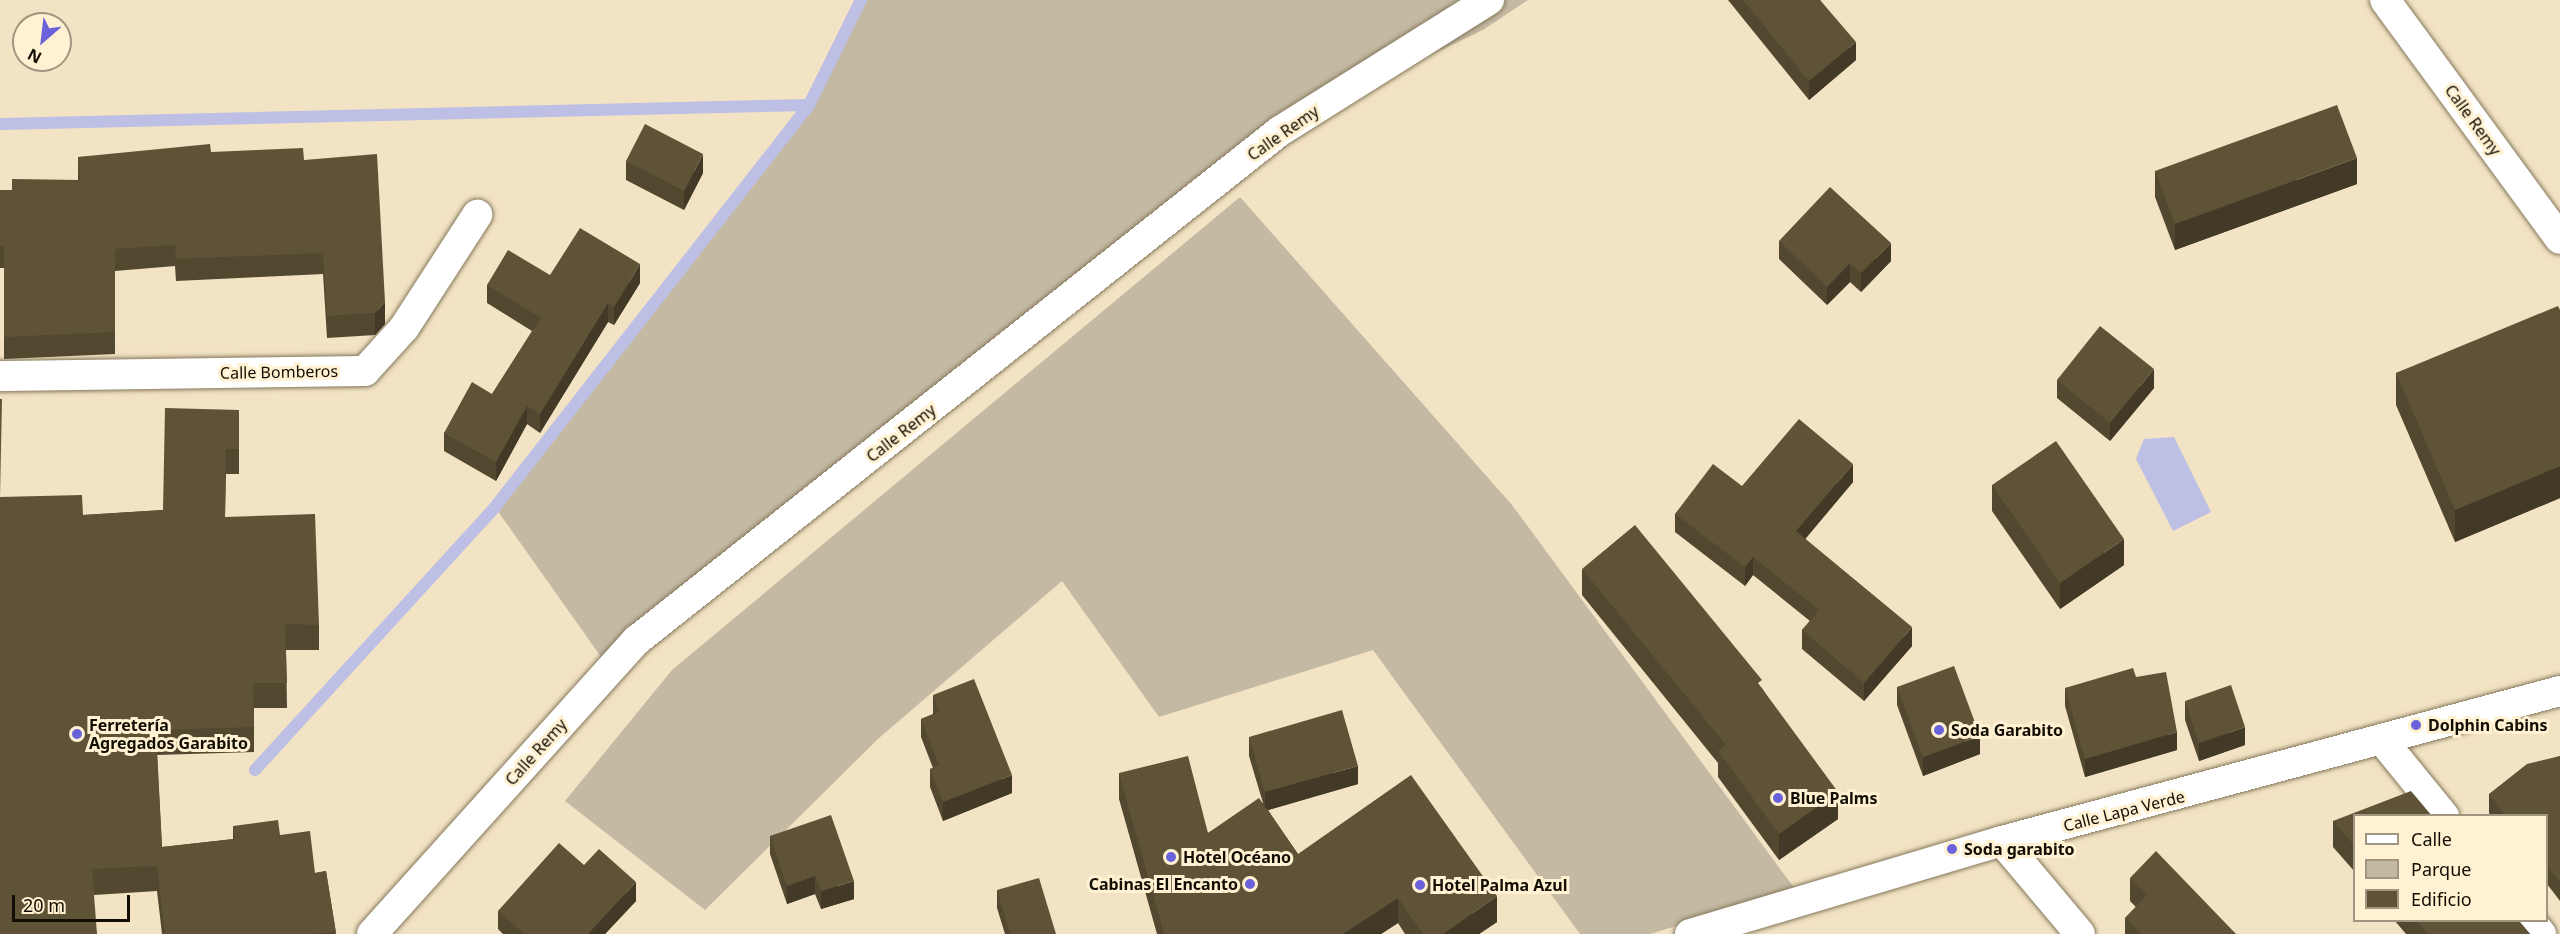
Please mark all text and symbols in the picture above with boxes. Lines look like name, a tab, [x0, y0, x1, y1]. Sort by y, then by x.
north arrow	[12, 12, 72, 72]
text: N	[24, 43, 45, 69]
street label: Calle Remy	[2441, 81, 2505, 159]
street label: Calle Remy	[1244, 101, 1322, 165]
street label: Calle Bomberos	[220, 361, 338, 383]
street label: Calle Remy	[863, 400, 939, 466]
place label: Ferretería Agregados Garabito	[89, 715, 248, 753]
street label: Calle Remy	[501, 715, 571, 789]
place label: Dolphin Cabins	[2428, 715, 2548, 735]
marker: Dolphin Cabins	[2409, 718, 2423, 732]
place label: Soda Garabito	[1951, 720, 2063, 740]
marker: Soda Garabito	[1932, 723, 1946, 737]
marker: Ferretería Agregados Garabito	[70, 727, 84, 741]
street label: Calle Lapa Verde	[2061, 787, 2187, 835]
place label: Blue Palms	[1790, 788, 1877, 808]
marker: Blue Palms	[1771, 791, 1785, 805]
legend	[2353, 814, 2548, 922]
text: Calle	[2411, 827, 2452, 851]
place label: Soda garabito	[1964, 839, 2075, 859]
marker: Soda garabito	[1945, 842, 1959, 856]
place label: Hotel Océano	[1183, 847, 1291, 867]
marker: Hotel Océano	[1164, 850, 1178, 864]
text: Parque	[2411, 857, 2471, 881]
place label: Cabinas El Encanto	[1089, 874, 1238, 894]
place label: Hotel Palma Azul	[1432, 875, 1567, 895]
marker: Cabinas El Encanto	[1243, 877, 1257, 891]
marker: Hotel Palma Azul	[1413, 878, 1427, 892]
scale bar	[15, 883, 134, 921]
text: Edificio	[2411, 887, 2472, 911]
text: 20 m	[23, 893, 65, 917]

